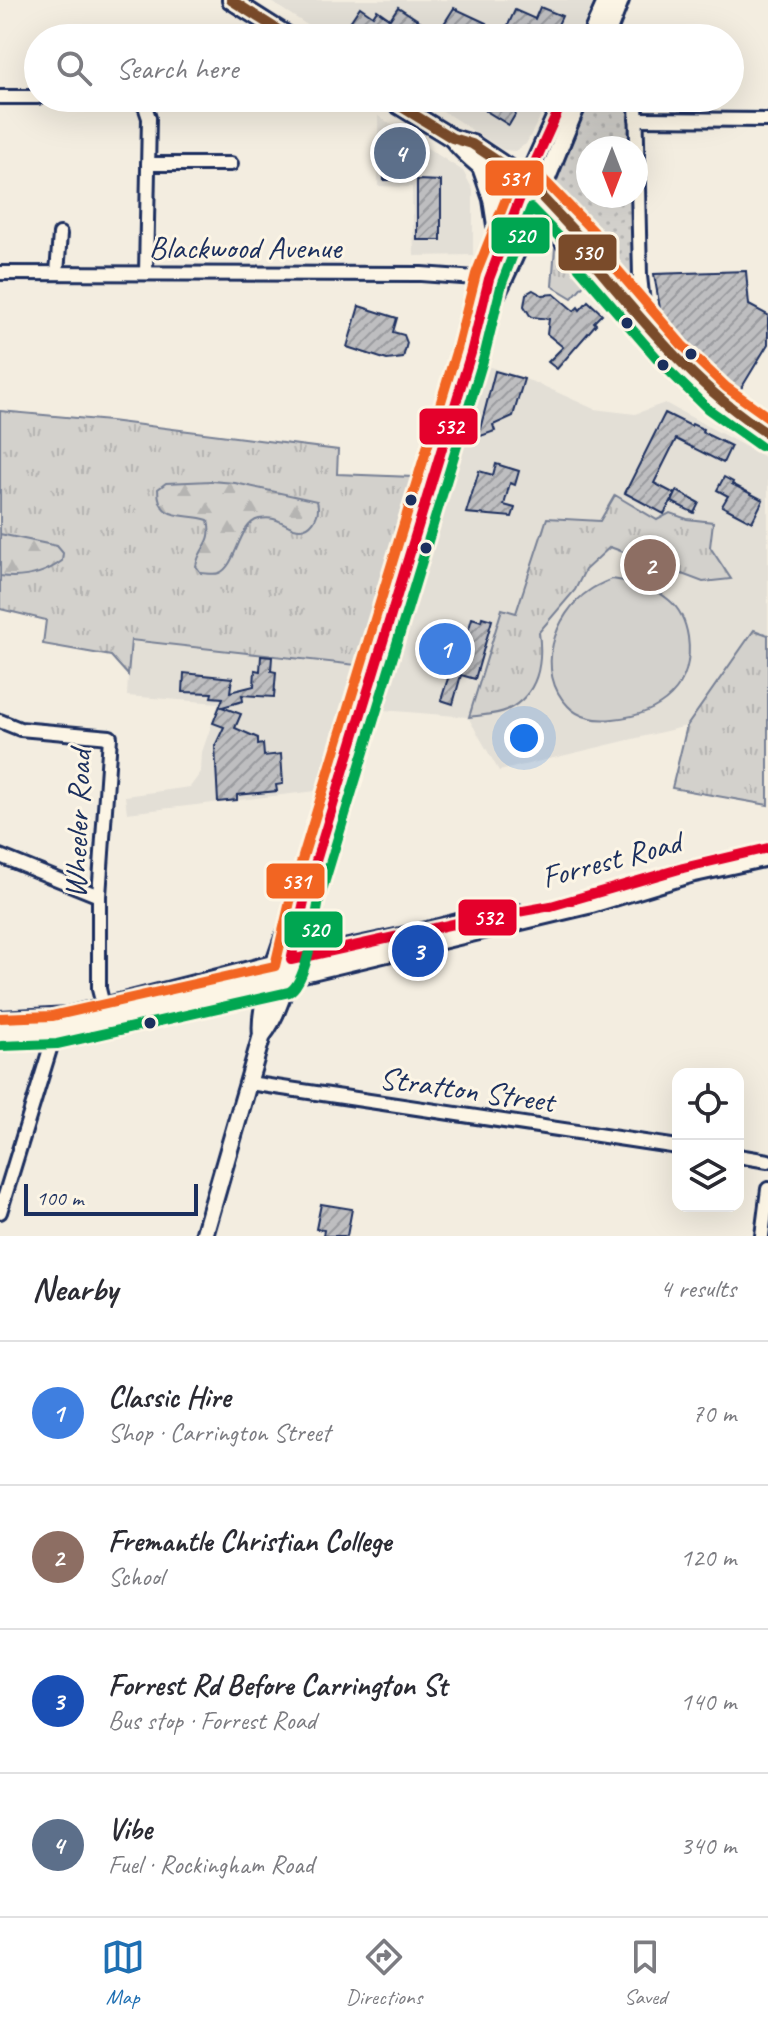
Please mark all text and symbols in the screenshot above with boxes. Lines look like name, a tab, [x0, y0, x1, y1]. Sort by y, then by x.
search box	[24, 24, 744, 112]
icon: search	[52, 46, 96, 90]
text: Search here	[116, 49, 238, 87]
pin: 4	[374, 123, 426, 183]
north arrow	[576, 136, 648, 208]
line badge: 531	[484, 159, 545, 197]
text: 531	[499, 165, 531, 193]
line badge: 520	[490, 216, 551, 255]
text: 520	[505, 222, 537, 250]
street label: Blackwood Avenue	[149, 227, 344, 268]
line badge: 530	[557, 233, 618, 272]
text: 530	[572, 239, 604, 267]
unlabelled marker	[619, 315, 635, 331]
unlabelled marker	[683, 346, 699, 362]
unlabelled marker	[655, 357, 671, 373]
line badge: 532	[418, 407, 479, 446]
text: 532	[434, 413, 466, 441]
unlabelled marker	[403, 492, 419, 508]
pin: 2	[624, 535, 676, 595]
unlabelled marker	[418, 540, 434, 556]
pin: 1	[419, 619, 471, 679]
your location	[504, 718, 544, 758]
street label: Wheeler Road	[54, 745, 101, 899]
street label: Forrest Road	[537, 820, 691, 898]
line badge: 531	[265, 862, 326, 900]
text: 531	[281, 868, 313, 896]
line badge: 532	[457, 898, 518, 937]
text: 532	[473, 904, 505, 932]
line badge: 520	[283, 910, 344, 949]
text: 520	[299, 916, 331, 944]
pin: 3	[392, 921, 444, 981]
unlabelled marker	[142, 1015, 158, 1031]
street label: Stratton Street	[377, 1057, 560, 1123]
map controls	[672, 1068, 744, 1212]
button: locate	[672, 1068, 744, 1140]
button: layers	[672, 1140, 744, 1212]
scale bar	[24, 1180, 198, 1216]
text: 100 m	[36, 1184, 83, 1212]
text: Nearby	[32, 1267, 118, 1310]
text: 4 results	[660, 1272, 736, 1305]
text: Classic Hire	[108, 1378, 230, 1416]
text: 1	[52, 1397, 64, 1430]
text: 70 m	[692, 1397, 736, 1430]
text: Shop · Carrington Street	[108, 1416, 330, 1449]
text: Fremantle Christian College	[108, 1522, 391, 1560]
text: 2	[52, 1541, 64, 1574]
text: 120 m	[680, 1541, 736, 1574]
text: School	[108, 1560, 164, 1593]
text: Forrest Rd Before Carrington St	[108, 1666, 447, 1704]
text: 3	[52, 1685, 64, 1718]
text: 140 m	[680, 1685, 736, 1718]
text: Bus stop · Forrest Road	[108, 1704, 316, 1737]
text: Vibe	[108, 1810, 152, 1848]
text: 4	[52, 1829, 64, 1862]
text: 340 m	[680, 1829, 736, 1862]
text: Fuel · Rockingham Road	[108, 1848, 314, 1881]
tab: Map	[101, 1935, 145, 2011]
tab: Directions	[346, 1935, 422, 2011]
tab: Saved	[623, 1935, 667, 2011]

